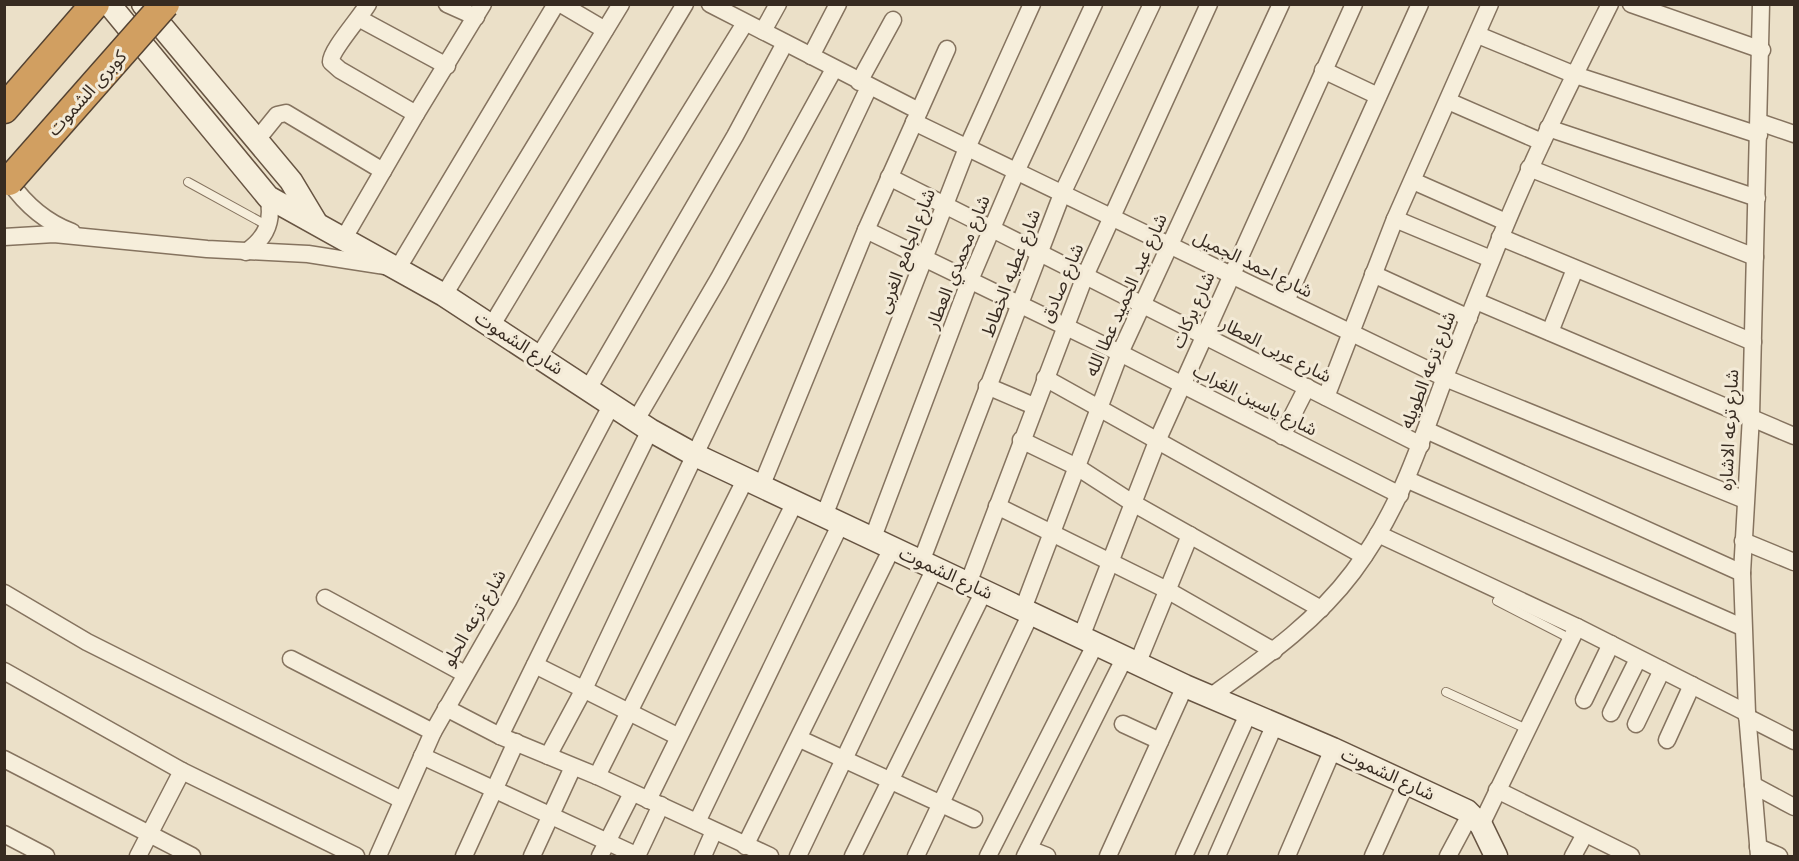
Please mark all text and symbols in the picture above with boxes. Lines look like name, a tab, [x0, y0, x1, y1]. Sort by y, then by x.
street label: كوبرى الشموت	[37, 40, 137, 146]
street label: شارع الجامع الغربى	[865, 183, 947, 319]
street label: شارع محمدي العطار	[913, 189, 1002, 336]
street label: شارع عطيه الخطاط	[969, 203, 1053, 343]
street label: شارع عبد الحميد عطا الله	[1073, 207, 1179, 383]
street label: شارع احمد الجميل	[1186, 218, 1320, 310]
street label: شارع صادق	[1028, 237, 1096, 329]
street label: شارع بركات	[1159, 265, 1227, 355]
street label: شارع الشموت	[466, 300, 572, 386]
street label: شارع عربى العطار	[1213, 305, 1339, 394]
street label: شارع ترعه الطويله	[1388, 305, 1468, 435]
street label: شارع ياسين الغراب	[1186, 352, 1324, 448]
street label: شارع ترعه الاشاره	[1707, 368, 1751, 492]
street label: شارع الشموت	[892, 534, 1000, 612]
street label: شارع ترعه الحلو	[430, 561, 518, 675]
street label: شارع الشموت	[1334, 735, 1442, 813]

